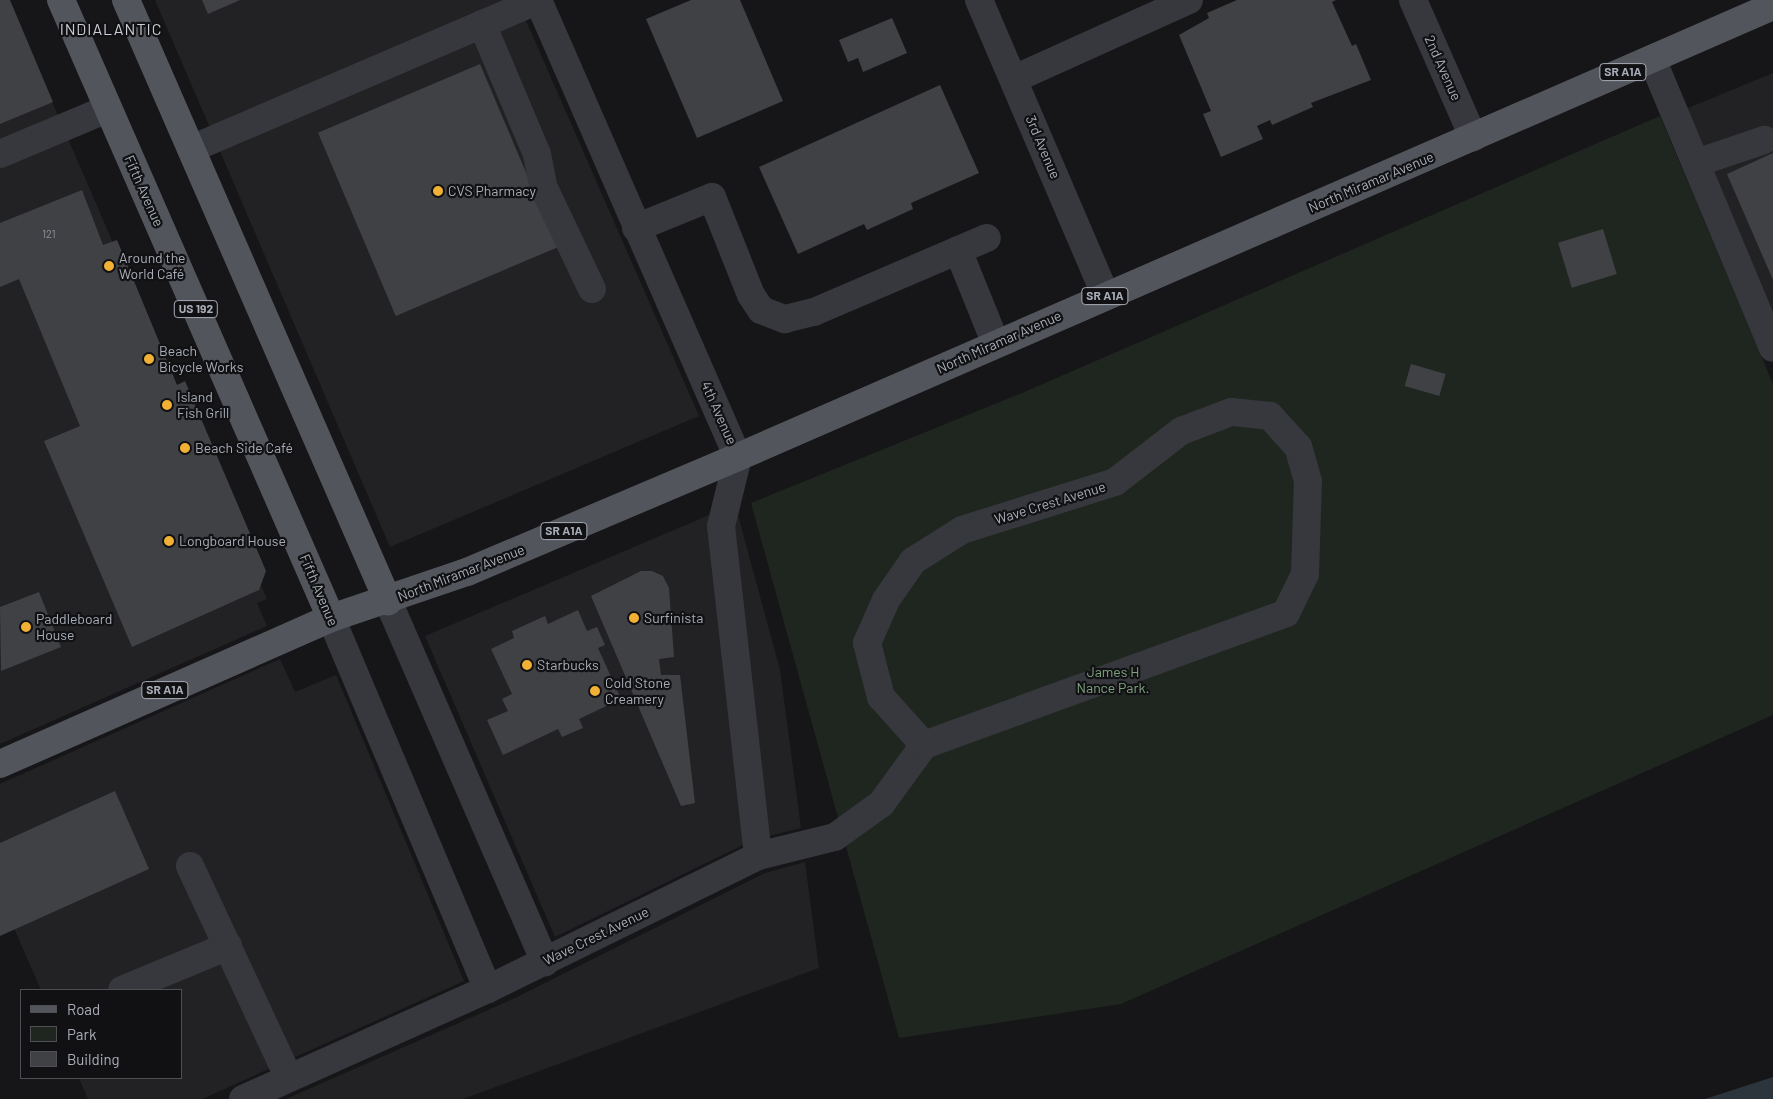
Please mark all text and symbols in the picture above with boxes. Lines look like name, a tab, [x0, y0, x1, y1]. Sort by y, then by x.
district label: INDIALANTIC	[58, 19, 164, 39]
street label: 2nd Avenue	[1421, 33, 1465, 103]
road number: SR A1A	[1599, 62, 1647, 82]
street label: 3rd Avenue	[1022, 113, 1064, 181]
street label: North Miramar Avenue	[1306, 148, 1436, 216]
street label: Fifth Avenue	[121, 153, 167, 229]
place label: CVS Pharmacy	[448, 183, 536, 199]
marker: CVS Pharmacy	[432, 185, 444, 197]
house number: 121	[42, 227, 56, 241]
place label: Around the World Café	[119, 250, 186, 282]
marker: Around the World Café	[103, 260, 115, 272]
road number: SR A1A	[1081, 286, 1129, 306]
road number: US 192	[174, 300, 218, 318]
street label: North Miramar Avenue	[934, 307, 1064, 377]
place label: Beach Bicycle Works	[159, 343, 244, 376]
marker: Beach Bicycle Works	[143, 353, 155, 365]
street label: 4th Avenue	[698, 379, 740, 447]
place label: Island Fish Grill	[177, 389, 229, 422]
marker: Island Fish Grill	[161, 399, 173, 411]
place label: Beach Side Café	[195, 440, 293, 456]
marker: Beach Side Café	[179, 442, 191, 454]
street label: Wave Crest Avenue	[992, 478, 1108, 528]
road number: SR A1A	[540, 522, 588, 540]
place label: Longboard House	[179, 533, 286, 549]
marker: Longboard House	[163, 535, 175, 547]
street label: North Miramar Avenue	[395, 541, 527, 605]
street label: Fifth Avenue	[296, 552, 342, 628]
place label: Surfinista	[644, 610, 703, 626]
place label: Paddleboard House	[36, 611, 112, 644]
marker: Surfinista	[628, 612, 640, 624]
marker: Paddleboard House	[20, 621, 32, 633]
place label: Starbucks	[537, 657, 599, 673]
marker: Starbucks	[521, 659, 533, 671]
park label: James H Nance Park.	[1077, 664, 1149, 696]
place label: Cold Stone Creamery	[605, 675, 670, 708]
road number: SR A1A	[141, 680, 189, 700]
marker: Cold Stone Creamery	[589, 685, 601, 697]
street label: Wave Crest Avenue	[540, 903, 652, 969]
legend	[20, 989, 182, 1079]
text: Road	[67, 1000, 100, 1018]
text: Park	[67, 1025, 96, 1043]
text: Building	[67, 1050, 120, 1068]

